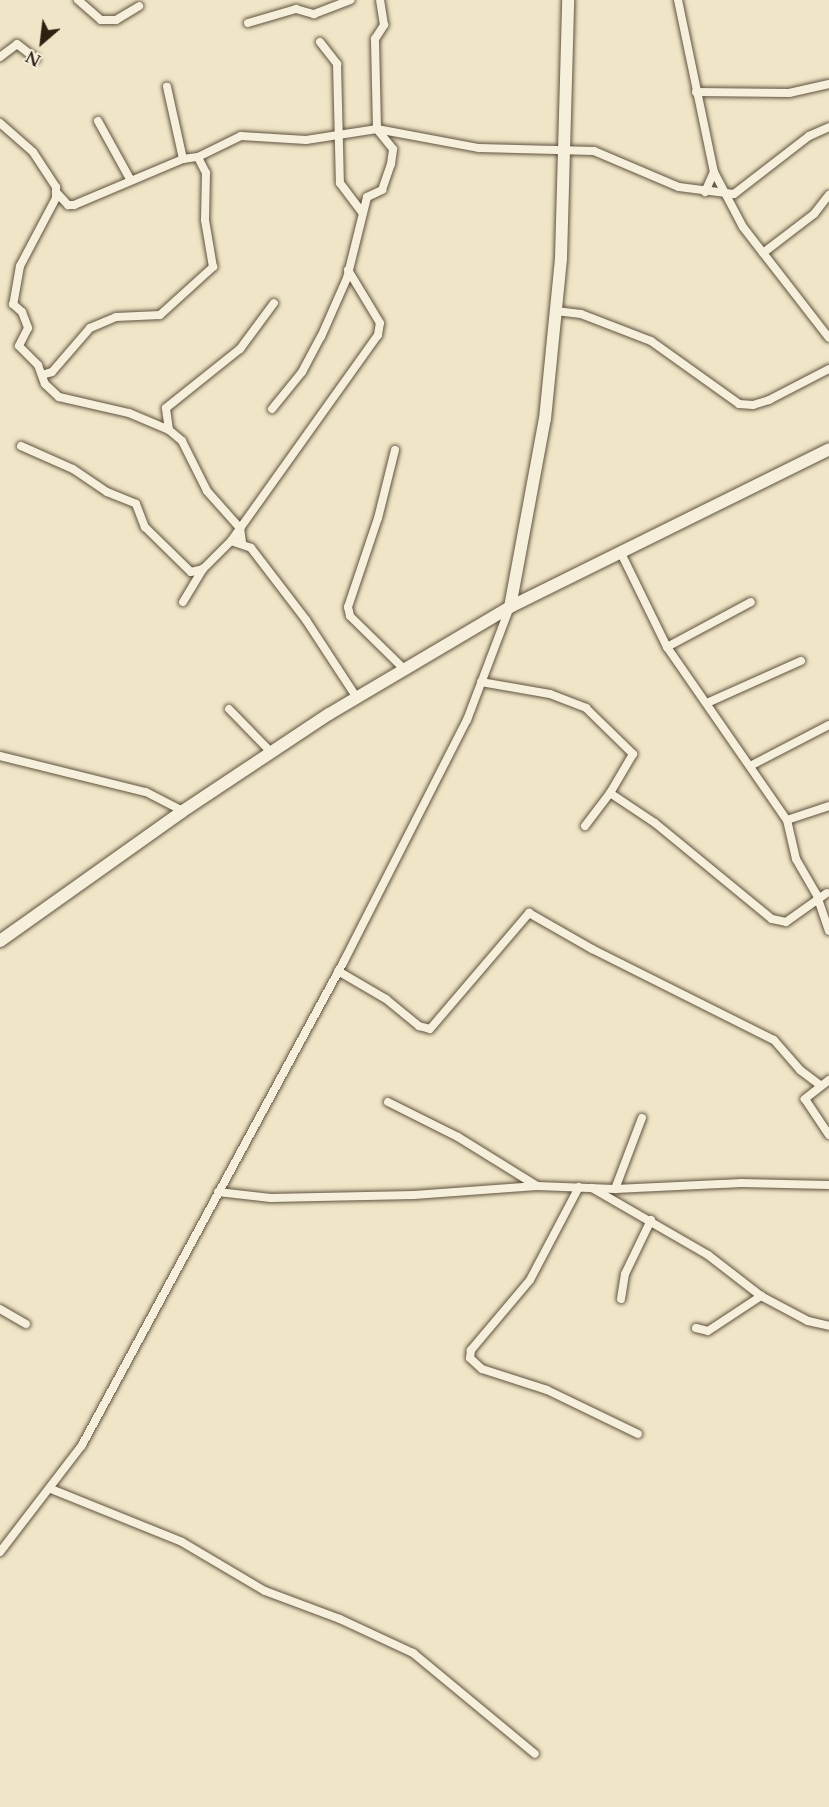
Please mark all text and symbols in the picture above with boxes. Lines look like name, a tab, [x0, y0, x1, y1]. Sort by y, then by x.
north arrow	[12, 12, 72, 72]
text: N	[22, 45, 45, 71]

